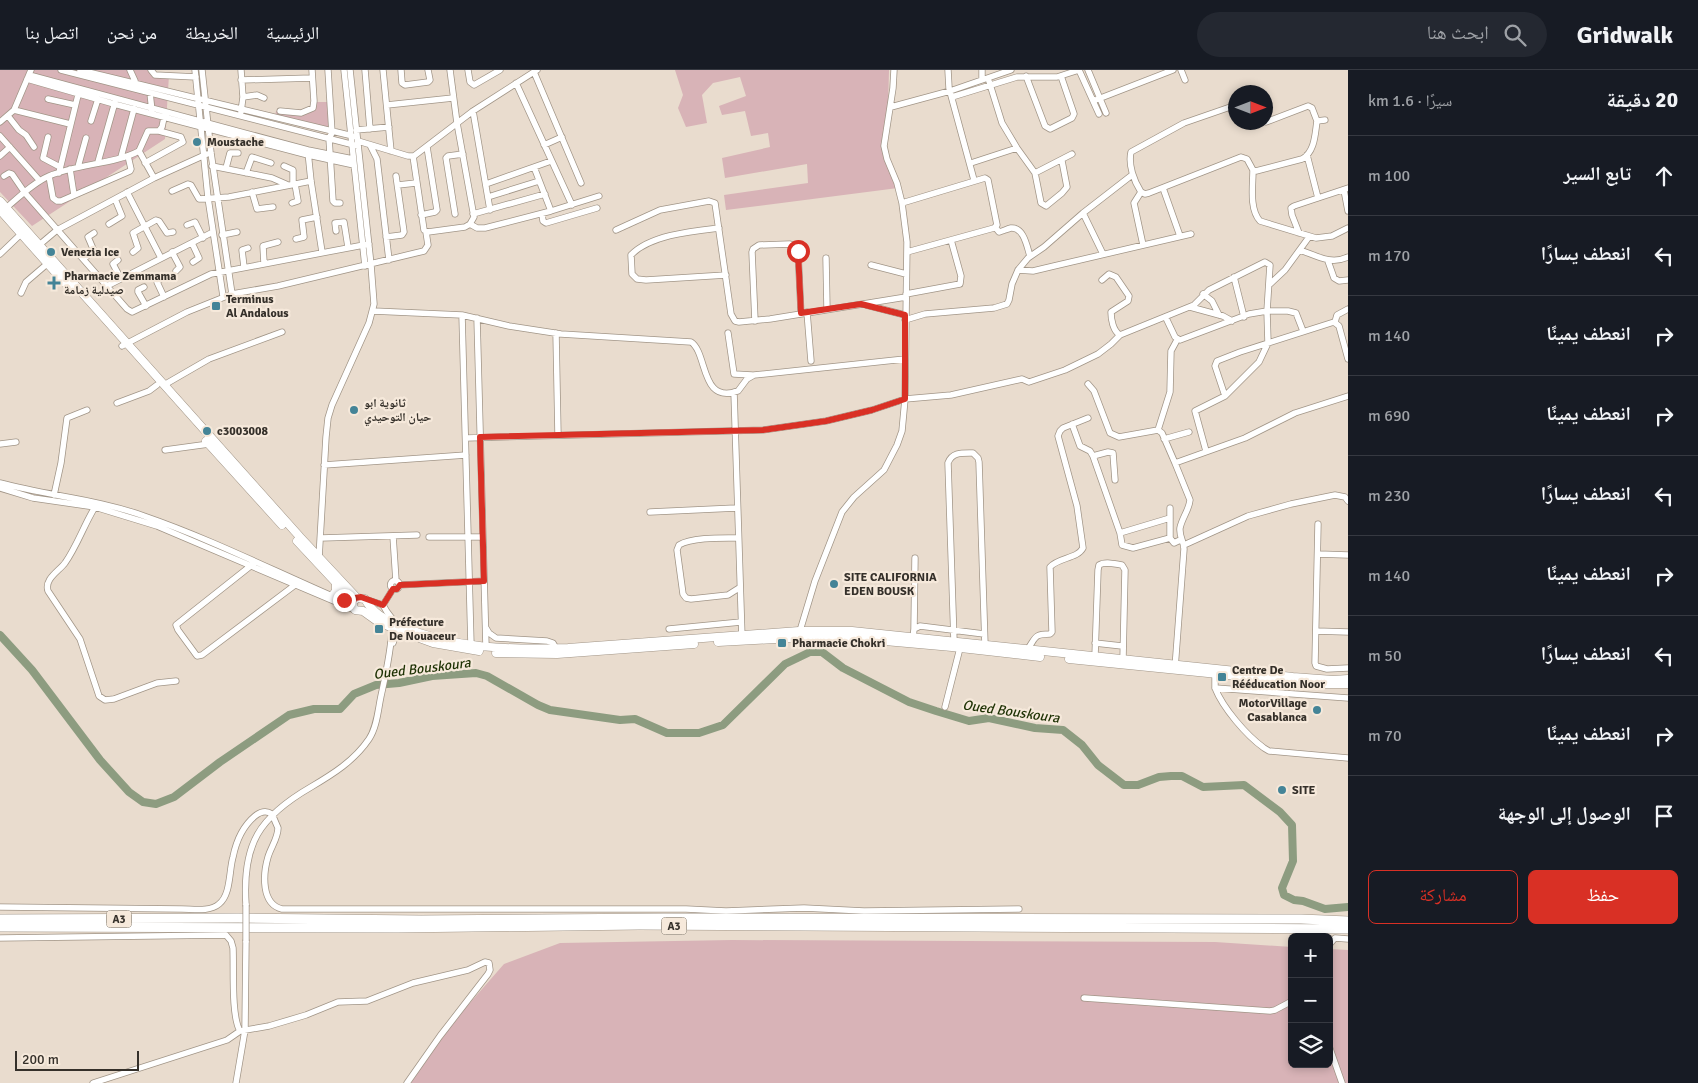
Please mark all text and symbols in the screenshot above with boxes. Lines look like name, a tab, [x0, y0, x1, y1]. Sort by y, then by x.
search box	[1197, 12, 1547, 57]
text: Gridwalk	[1577, 20, 1673, 50]
text: ابحث هنا	[1427, 21, 1489, 45]
icon: search	[1501, 21, 1529, 49]
text: اتصل بنا	[25, 22, 79, 44]
text: من نحن	[107, 22, 157, 44]
text: الخريطة	[185, 22, 238, 44]
text: الرئيسية	[266, 22, 319, 44]
north arrow	[1228, 85, 1273, 130]
text: 20 دقيقة	[1607, 87, 1678, 113]
text: سيرًا · 1.6 km	[1368, 91, 1452, 111]
place label: Moustache	[207, 135, 264, 150]
marker: Moustache	[191, 136, 203, 148]
text: تابع السير	[1563, 162, 1631, 186]
icon: ahead	[1650, 162, 1678, 190]
text: 100 m	[1368, 166, 1410, 186]
route start	[787, 240, 810, 263]
text: انعطف يسارًا	[1541, 242, 1631, 266]
icon: left	[1650, 242, 1678, 270]
place label: Venezia Ice	[61, 245, 119, 260]
marker: Venezia Ice	[45, 246, 57, 258]
text: 170 m	[1368, 246, 1410, 266]
place label: Pharmacie Zemmama صيدلية زمامة	[64, 269, 176, 298]
marker: Pharmacie Zemmama صيدلية زمامة	[48, 277, 60, 289]
place label: Terminus Al Andalous	[226, 292, 289, 321]
marker: Terminus Al Andalous	[210, 300, 222, 312]
text: انعطف يمينًا	[1546, 322, 1631, 346]
icon: right	[1650, 322, 1678, 350]
text: 140 m	[1368, 326, 1410, 346]
place label: ثانوية ابو حيان التوحيدي	[364, 396, 431, 427]
text: انعطف يمينًا	[1546, 402, 1631, 426]
icon: right	[1650, 402, 1678, 430]
marker: ثانوية ابو حيان التوحيدي	[348, 404, 360, 416]
text: 690 m	[1368, 406, 1410, 426]
place label: c3003008	[217, 424, 269, 439]
marker: c3003008	[201, 425, 213, 437]
text: انعطف يسارًا	[1541, 482, 1631, 506]
icon: left	[1650, 482, 1678, 510]
text: 230 m	[1368, 486, 1410, 506]
text: انعطف يمينًا	[1546, 562, 1631, 586]
icon: right	[1650, 562, 1678, 590]
text: 140 m	[1368, 566, 1410, 586]
place label: SITE CALIFORNIA EDEN BOUSK	[844, 570, 937, 599]
marker: SITE CALIFORNIA EDEN BOUSK	[828, 578, 840, 590]
route end	[333, 589, 356, 612]
place label: Préfecture De Nouaceur	[389, 615, 456, 644]
marker: Préfecture De Nouaceur	[373, 623, 385, 635]
place label: Pharmacie Chokri	[792, 636, 885, 651]
marker: Pharmacie Chokri	[776, 637, 788, 649]
text: انعطف يسارًا	[1541, 642, 1631, 666]
icon: left	[1650, 642, 1678, 670]
text: 50 m	[1368, 646, 1402, 666]
water label: Oued Bouskoura	[373, 654, 472, 683]
place label: Centre De Rééducation Noor	[1232, 663, 1325, 692]
marker: Centre De Rééducation Noor	[1216, 671, 1228, 683]
water label: Oued Bouskoura	[961, 696, 1061, 727]
place label: MotorVillage Casablanca	[1239, 696, 1307, 725]
marker: MotorVillage Casablanca	[1311, 704, 1323, 716]
text: انعطف يمينًا	[1546, 722, 1631, 746]
icon: right	[1650, 722, 1678, 750]
text: 70 m	[1368, 726, 1402, 746]
place label: SITE	[1292, 783, 1316, 798]
marker: SITE	[1276, 784, 1288, 796]
text: الوصول إلى الوجهة	[1498, 802, 1631, 826]
icon: arrive	[1650, 802, 1678, 830]
button: مشاركة	[1368, 870, 1518, 924]
button: حفظ	[1528, 870, 1678, 924]
road number: A3	[106, 911, 132, 928]
road number: A3	[662, 918, 686, 934]
map controls	[1288, 933, 1333, 1068]
button: +	[1288, 933, 1333, 978]
button: −	[1288, 978, 1333, 1023]
button: layers	[1288, 1023, 1333, 1068]
scale bar	[15, 1048, 139, 1071]
text: 200 m	[22, 1051, 59, 1068]

